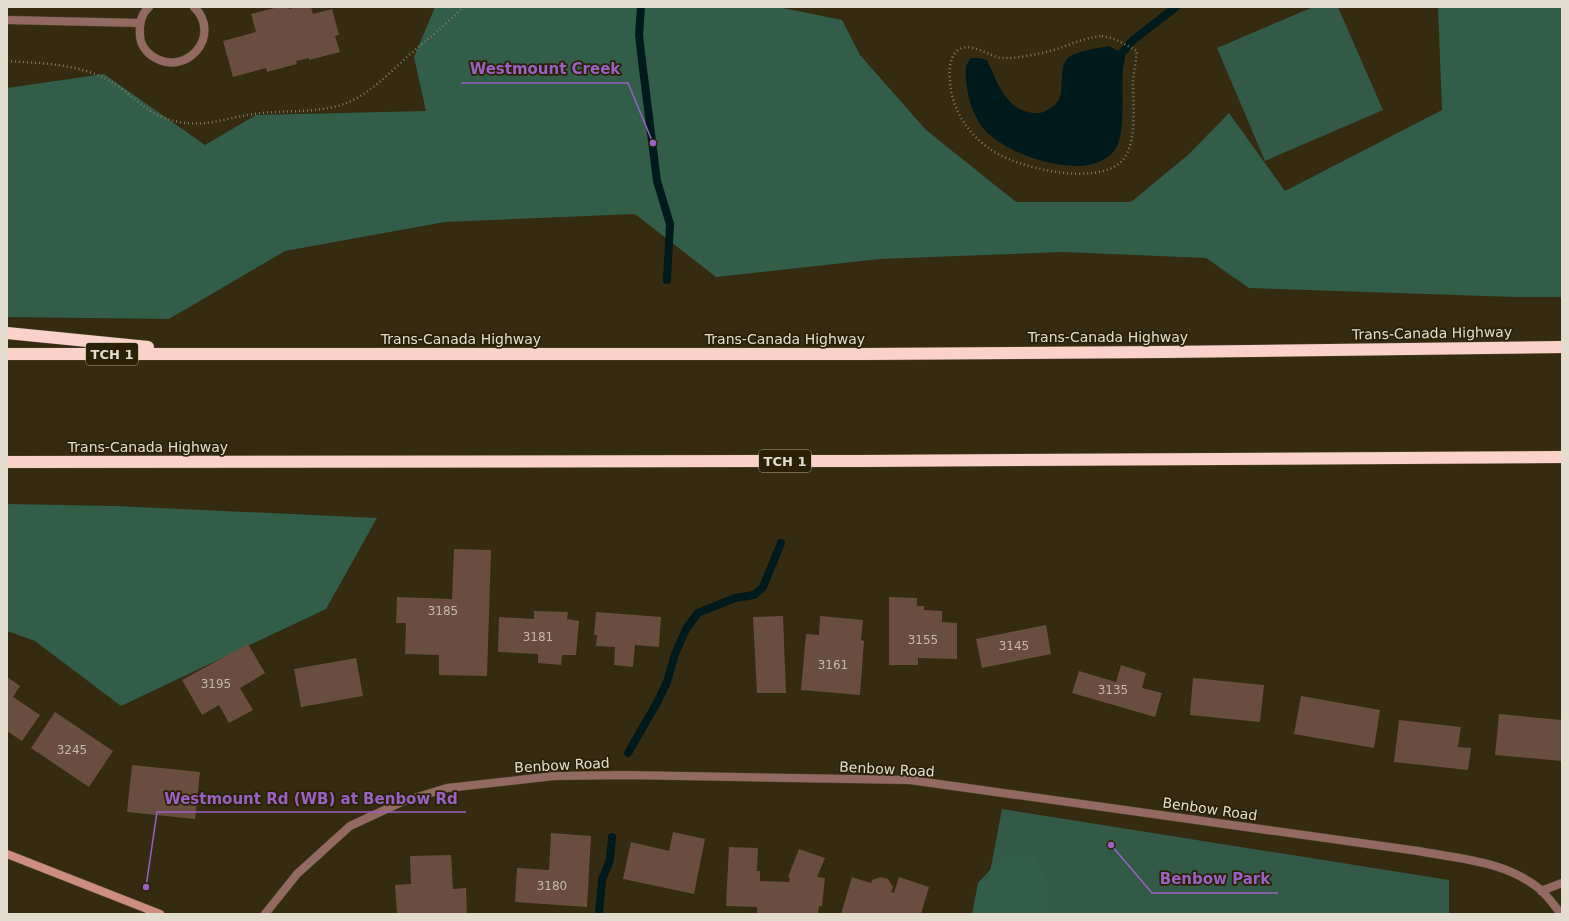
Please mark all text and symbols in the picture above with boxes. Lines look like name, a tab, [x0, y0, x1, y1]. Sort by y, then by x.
callout: Westmount Creek	[461, 56, 628, 83]
text: Westmount Creek	[470, 60, 621, 78]
street label: Trans-Canada Highway	[1351, 324, 1512, 342]
street label: Trans-Canada Highway	[1027, 329, 1188, 345]
street label: Trans-Canada Highway	[380, 331, 541, 347]
street label: Trans-Canada Highway	[704, 331, 865, 347]
road number: TCH 1	[86, 343, 138, 365]
street label: Trans-Canada Highway	[67, 439, 228, 455]
road number: TCH 1	[759, 450, 811, 472]
house number: 3185	[428, 604, 458, 618]
house number: 3181	[523, 630, 553, 644]
house number: 3155	[908, 633, 938, 647]
house number: 3145	[999, 639, 1029, 653]
house number: 3161	[818, 658, 848, 672]
house number: 3195	[201, 677, 231, 691]
house number: 3135	[1098, 683, 1128, 697]
house number: 3245	[57, 743, 87, 757]
street label: Benbow Road	[514, 755, 610, 775]
street label: Benbow Road	[839, 759, 935, 779]
callout: Westmount Rd (WB) at Benbow Rd	[157, 785, 466, 812]
text: Westmount Rd (WB) at Benbow Rd	[164, 790, 458, 808]
street label: Benbow Road	[1162, 794, 1258, 824]
callout: Benbow Park	[1152, 866, 1278, 893]
text: Benbow Park	[1160, 870, 1271, 888]
house number: 3180	[537, 879, 567, 893]

